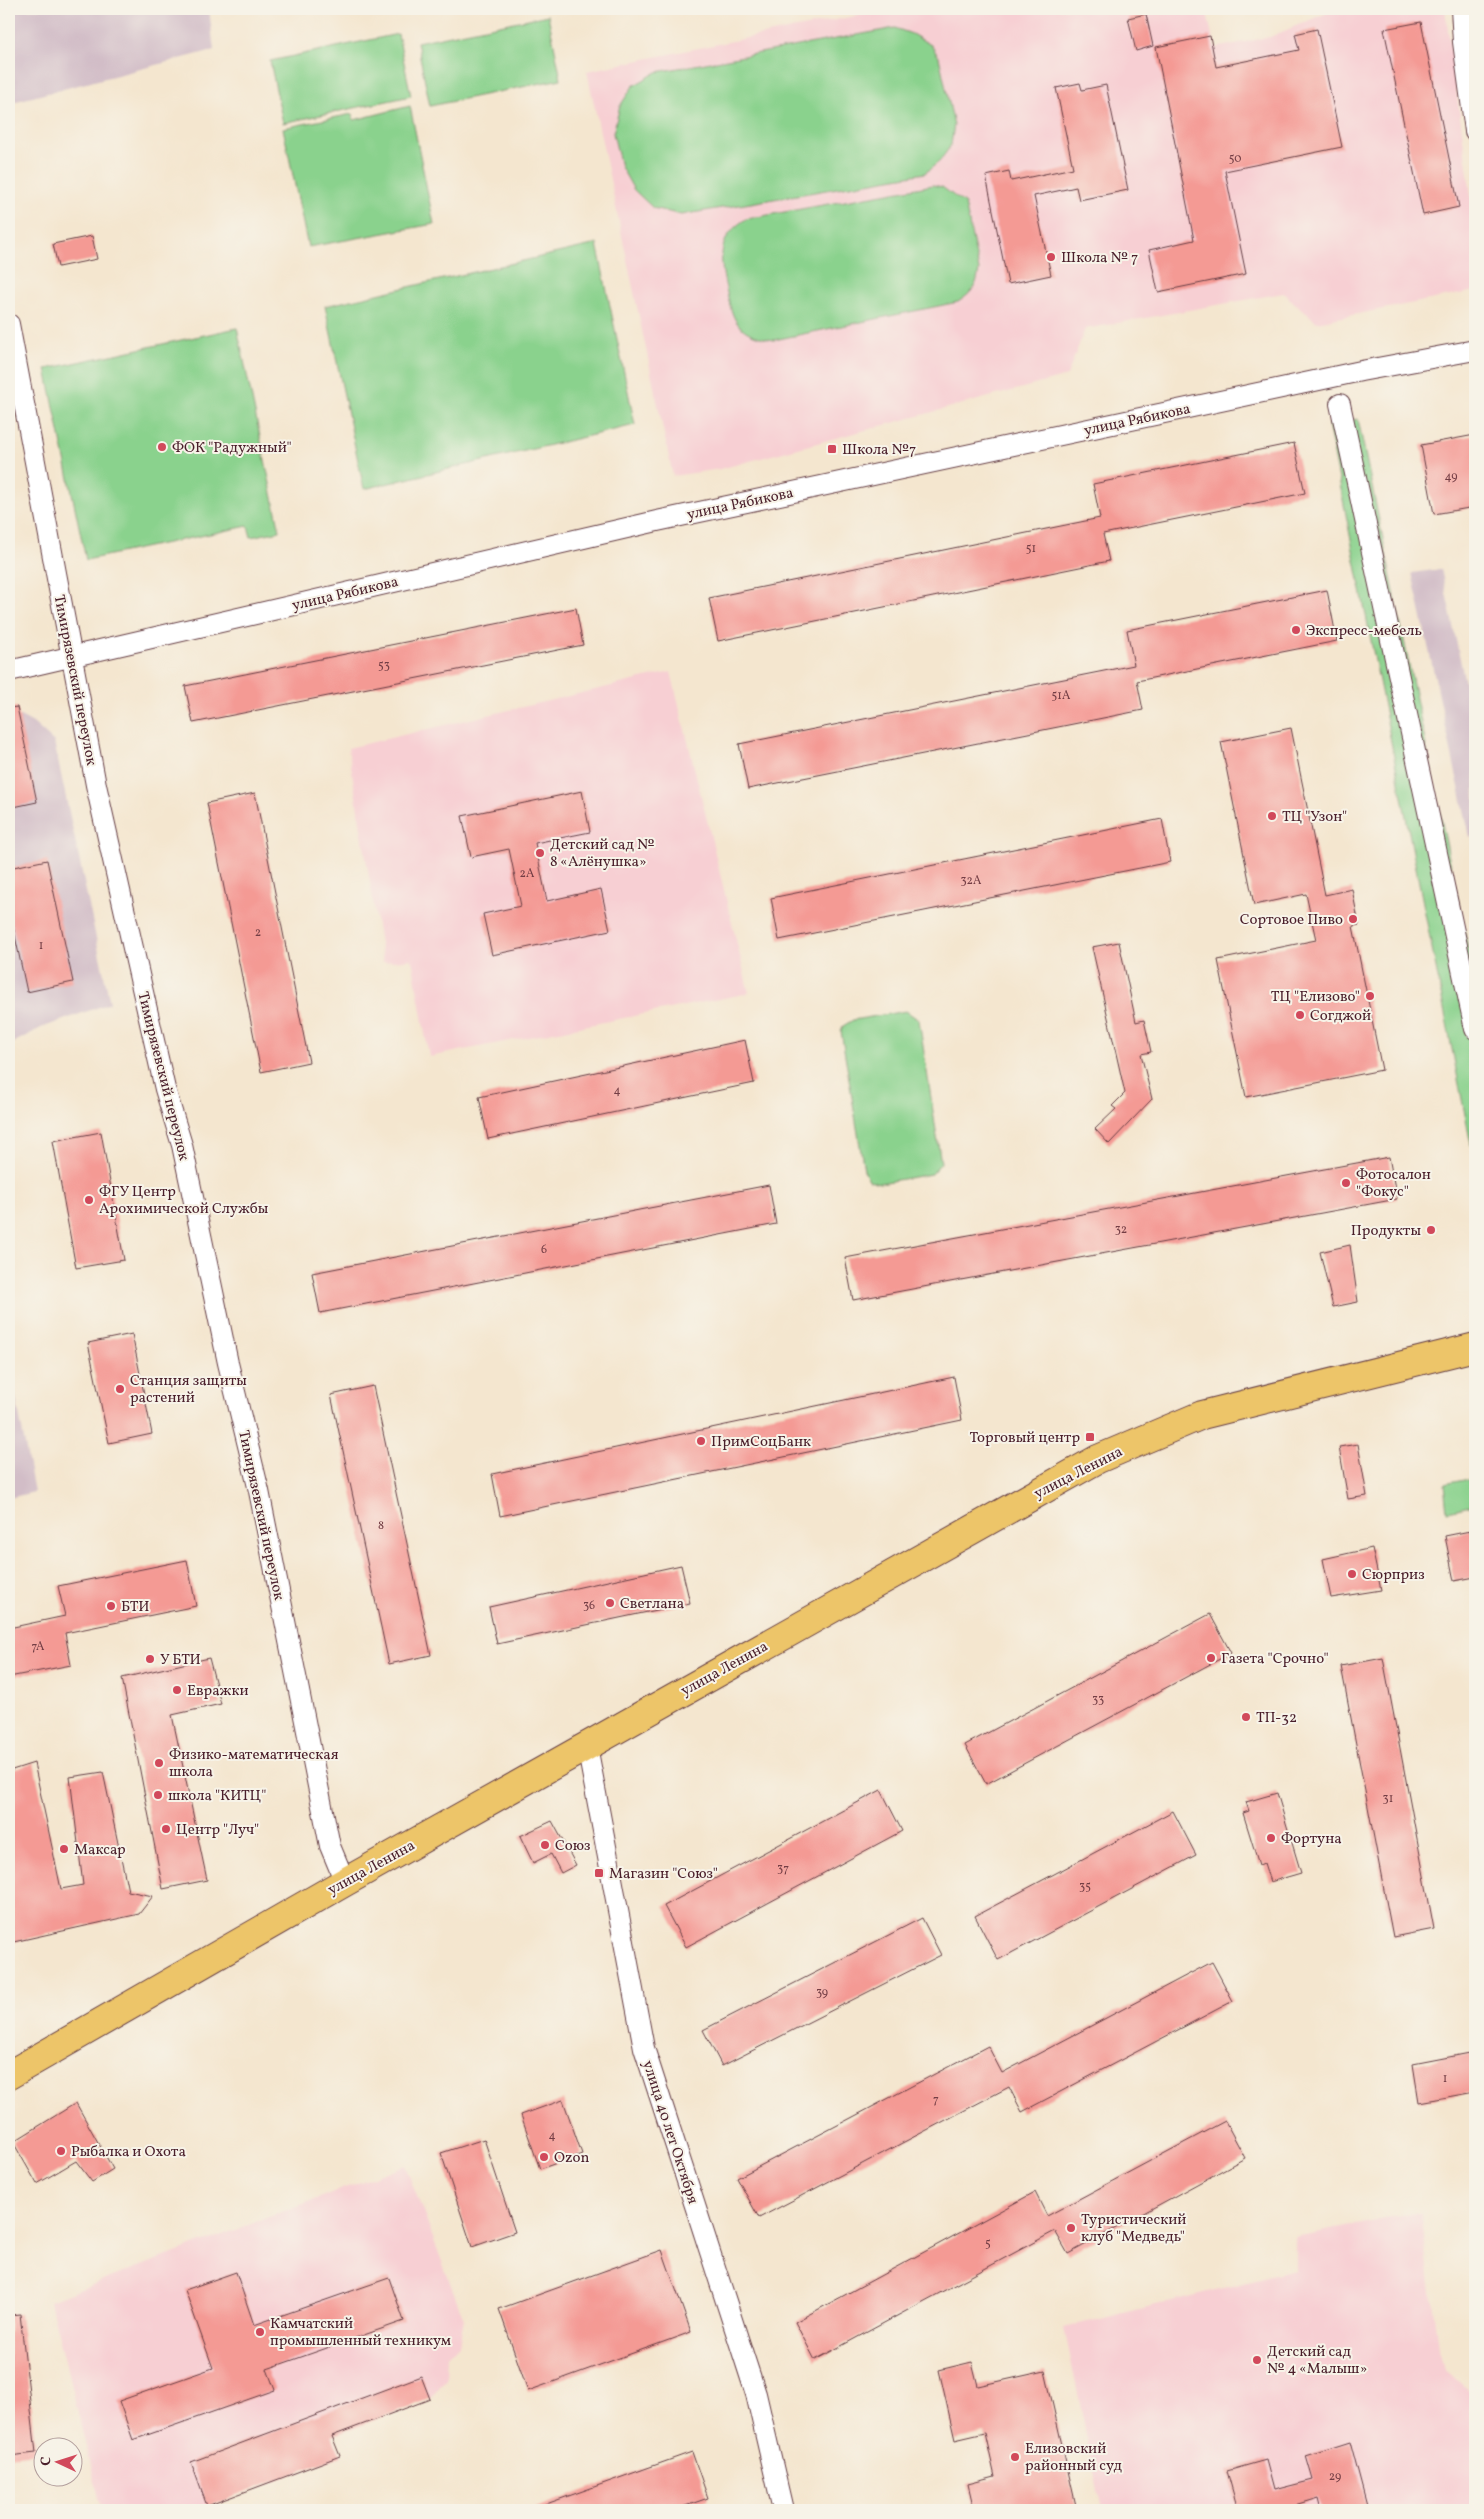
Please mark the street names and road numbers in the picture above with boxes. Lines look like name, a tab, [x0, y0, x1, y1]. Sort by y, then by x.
street label: улица Рябикова	[1082, 399, 1193, 442]
street label: улица Рябикова	[685, 483, 796, 526]
street label: улица Рябикова	[290, 572, 401, 617]
street label: Тимирязевский переулок	[48, 593, 101, 767]
street label: Тимирязевский переулок	[131, 990, 194, 1163]
street label: Тимирязевский переулок	[232, 1428, 289, 1602]
street label: улица Ленина	[1031, 1442, 1127, 1505]
street label: улица Ленина	[677, 1637, 772, 1702]
street label: улица Ленина	[324, 1836, 419, 1901]
street label: улица 40 лет Октября	[636, 2058, 703, 2207]

